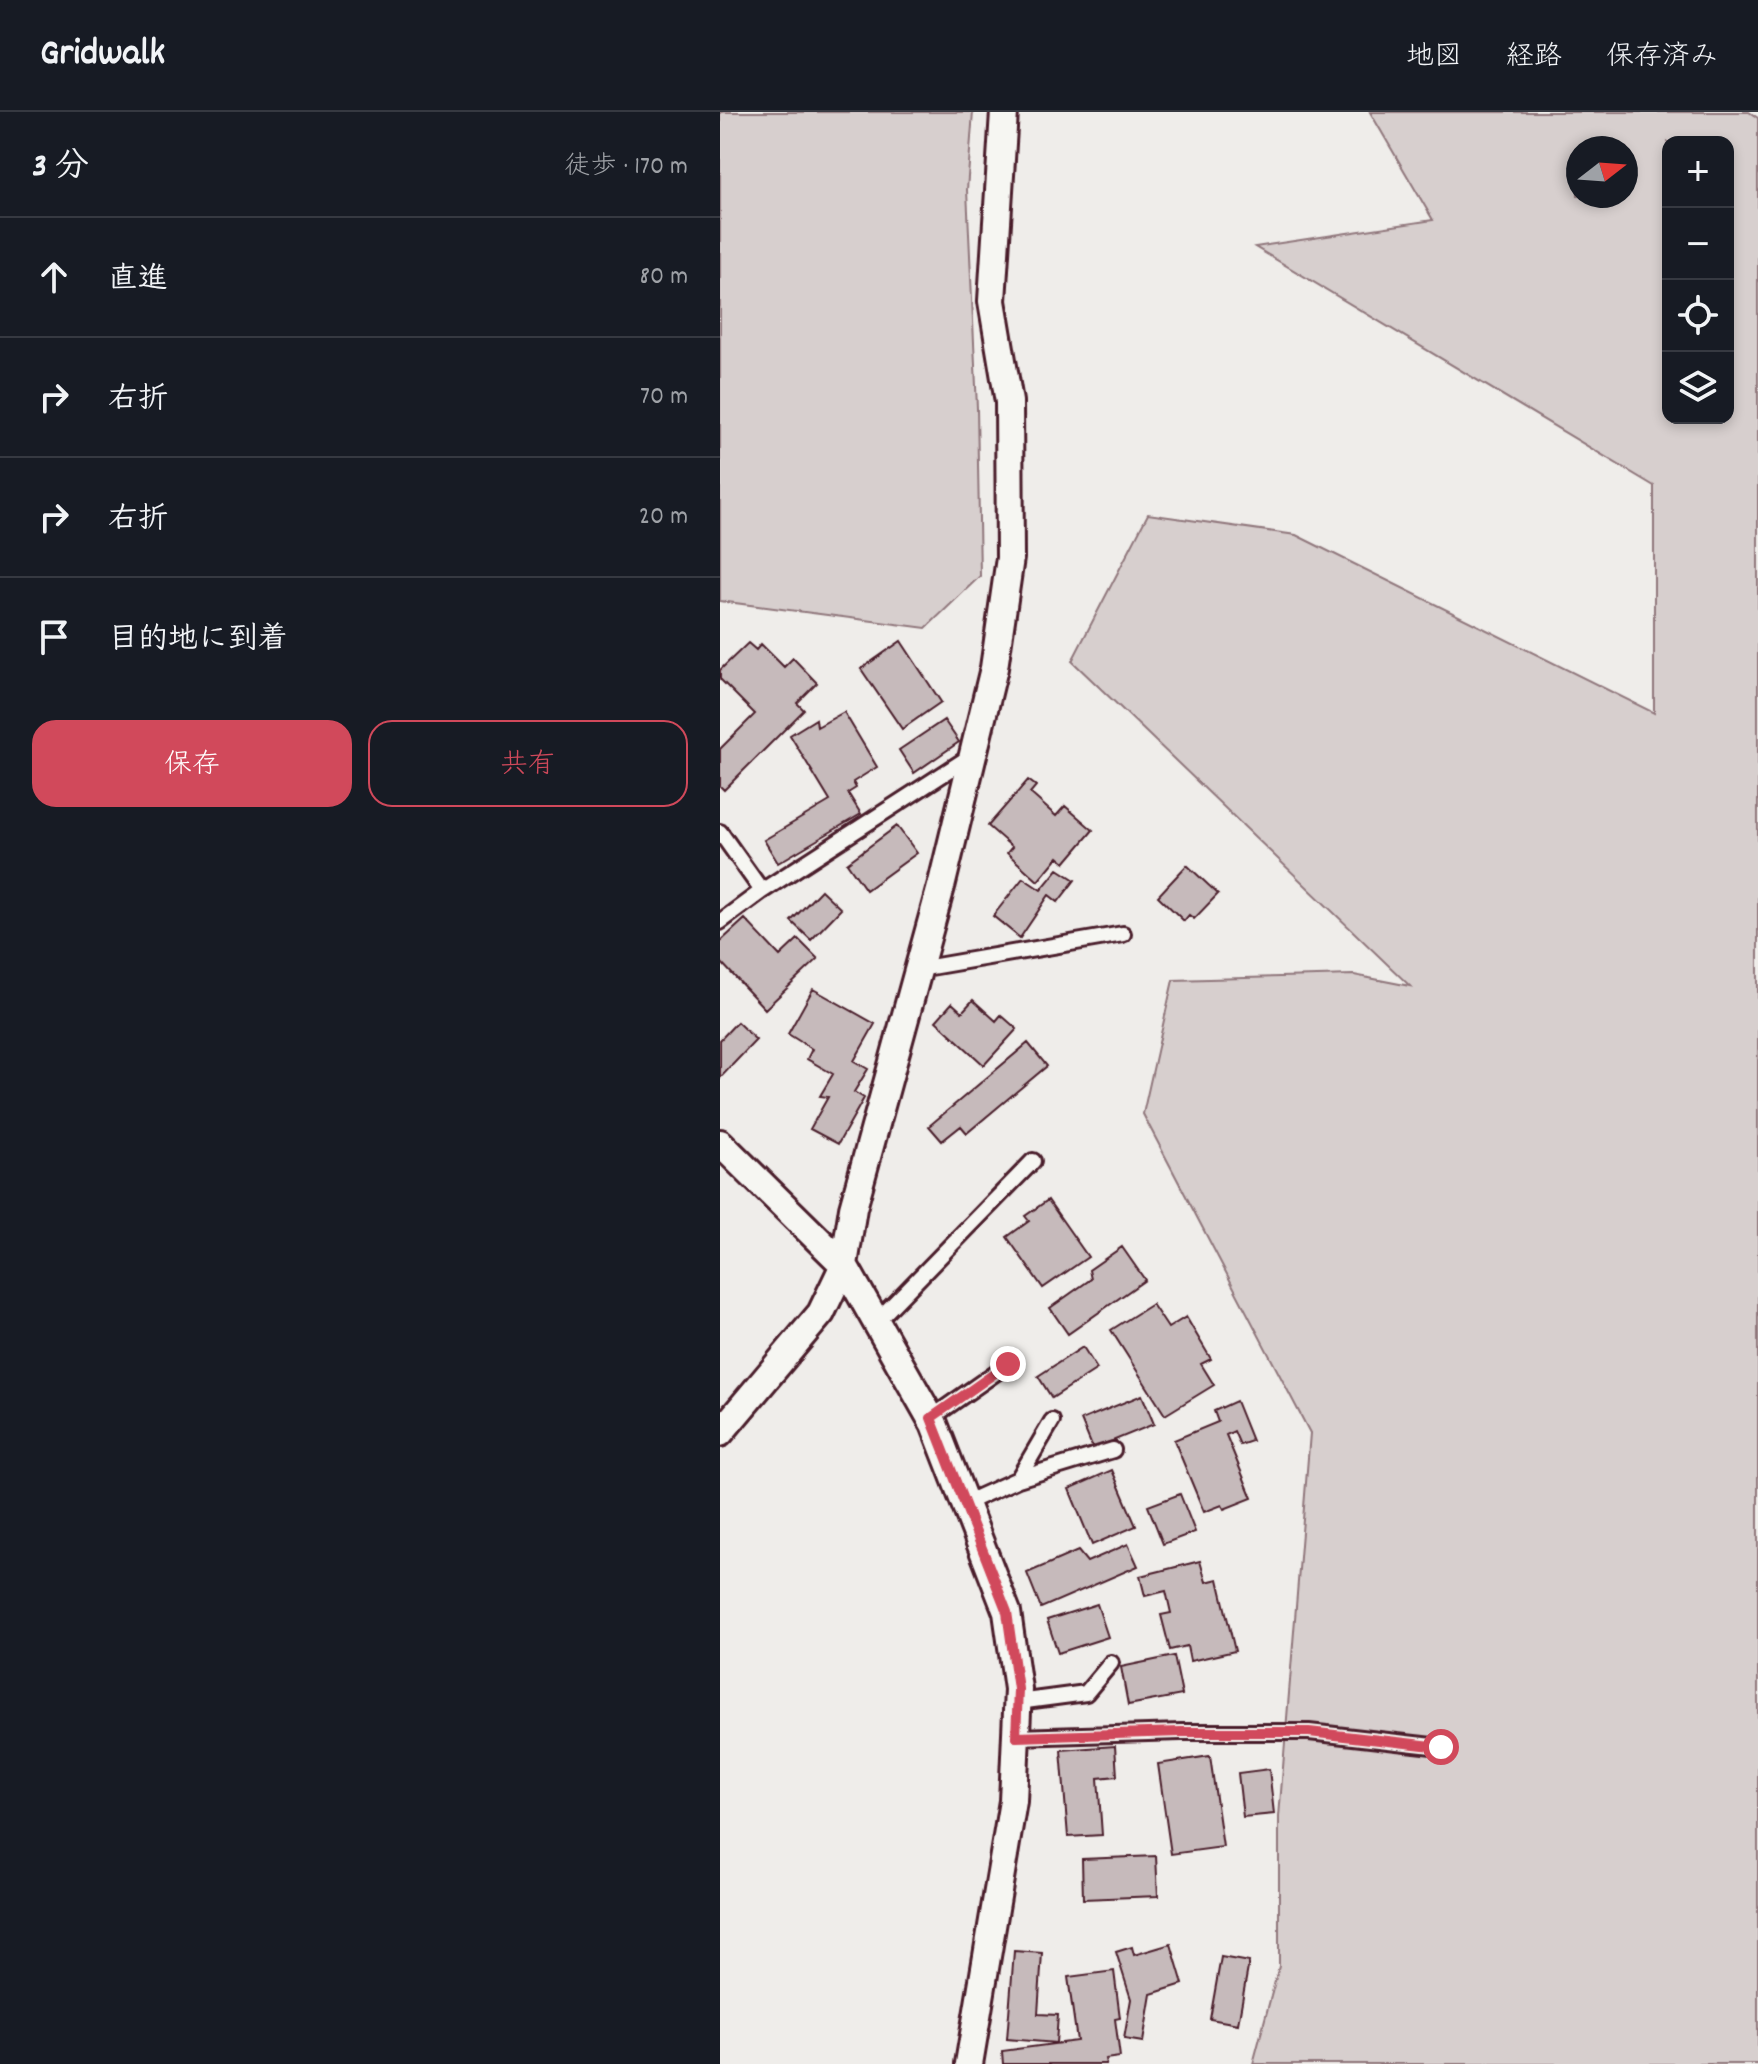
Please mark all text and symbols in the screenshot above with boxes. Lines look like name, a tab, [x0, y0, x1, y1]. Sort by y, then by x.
text: Gridwalk	[40, 28, 165, 83]
text: 地図	[1406, 39, 1462, 79]
text: 経路	[1506, 39, 1562, 79]
text: 保存済み	[1606, 39, 1718, 79]
north arrow	[1566, 136, 1638, 208]
map controls	[1662, 136, 1734, 424]
button: +	[1662, 136, 1734, 208]
text: 3 分	[32, 144, 89, 193]
text: 徒歩 · 170 m	[564, 149, 688, 186]
button: −	[1662, 208, 1734, 280]
icon: ahead	[32, 255, 76, 299]
text: 80 m	[640, 259, 688, 296]
text: 直進	[108, 260, 168, 303]
button: locate	[1662, 280, 1734, 352]
button: layers	[1662, 352, 1734, 424]
icon: right	[32, 375, 76, 419]
text: 70 m	[640, 379, 688, 416]
text: 右折	[108, 380, 168, 423]
icon: right	[32, 495, 76, 539]
text: 20 m	[639, 499, 688, 536]
text: 右折	[108, 500, 168, 543]
icon: arrive	[32, 615, 76, 659]
text: 目的地に到着	[108, 620, 288, 663]
button: 保存	[32, 720, 352, 807]
button: 共有	[368, 720, 688, 807]
route end	[990, 1346, 1026, 1382]
route start	[1423, 1729, 1459, 1765]

